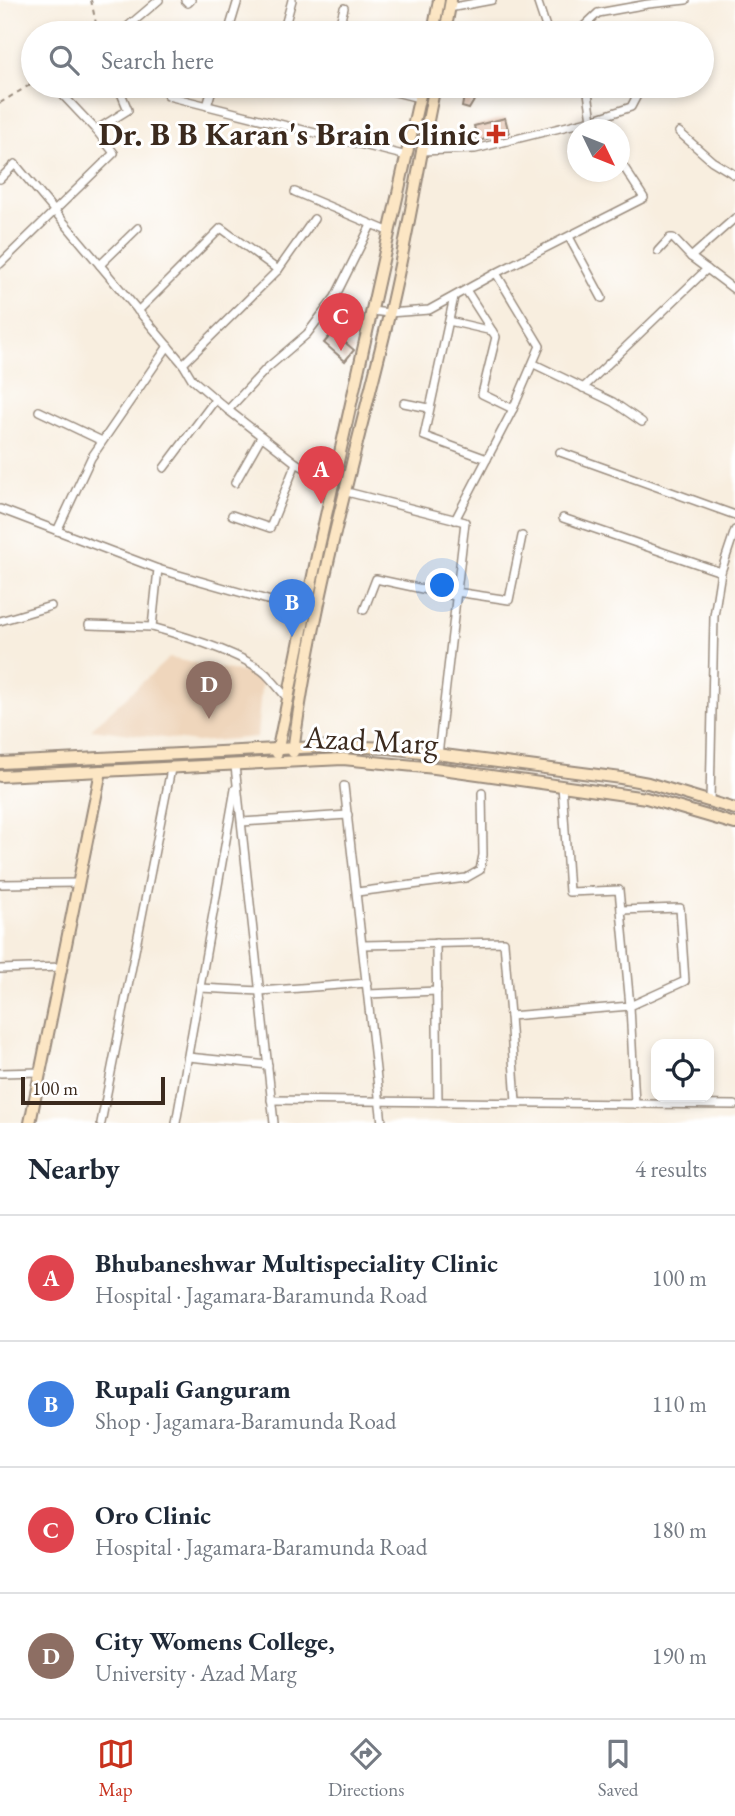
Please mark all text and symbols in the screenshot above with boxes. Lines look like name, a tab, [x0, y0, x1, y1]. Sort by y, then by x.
search box	[21, 21, 714, 98]
icon: search	[45, 41, 83, 79]
text: Search here	[101, 43, 214, 77]
place label: Dr. B B Karan's Brain Clinic	[98, 113, 480, 155]
north arrow	[567, 119, 630, 182]
marker: Dr. B B Karan's Brain Clinic	[486, 124, 506, 144]
pin: C	[318, 293, 364, 351]
pin: A	[298, 446, 344, 504]
your location	[425, 568, 459, 602]
pin: B	[269, 579, 315, 637]
pin: D	[186, 661, 232, 719]
street label: Azad Marg	[302, 715, 440, 765]
map controls	[651, 1039, 714, 1102]
button: locate	[651, 1039, 714, 1102]
scale bar	[21, 1074, 164, 1106]
text: 100 m	[32, 1076, 78, 1101]
text: Nearby	[28, 1149, 120, 1188]
text: 4 results	[635, 1154, 707, 1184]
text: Bhubaneshwar Multispeciality Clinic	[95, 1246, 498, 1280]
text: A	[43, 1263, 59, 1293]
text: 100 m	[651, 1263, 707, 1293]
text: Hospital · Jagamara-Baramunda Road	[95, 1280, 427, 1310]
text: Rupali Ganguram	[95, 1372, 291, 1406]
text: B	[44, 1389, 58, 1419]
text: 110 m	[651, 1389, 707, 1419]
text: Shop · Jagamara-Baramunda Road	[95, 1406, 396, 1436]
text: Oro Clinic	[95, 1498, 211, 1532]
text: C	[43, 1515, 59, 1545]
text: 180 m	[651, 1515, 707, 1545]
text: Hospital · Jagamara-Baramunda Road	[95, 1532, 427, 1562]
text: City Womens College,	[95, 1624, 335, 1658]
text: D	[42, 1641, 60, 1671]
text: 190 m	[651, 1641, 707, 1671]
text: University · Azad Marg	[95, 1658, 297, 1688]
tab: Map	[97, 1735, 135, 1802]
tab: Directions	[328, 1735, 404, 1802]
tab: Saved	[598, 1735, 638, 1802]

